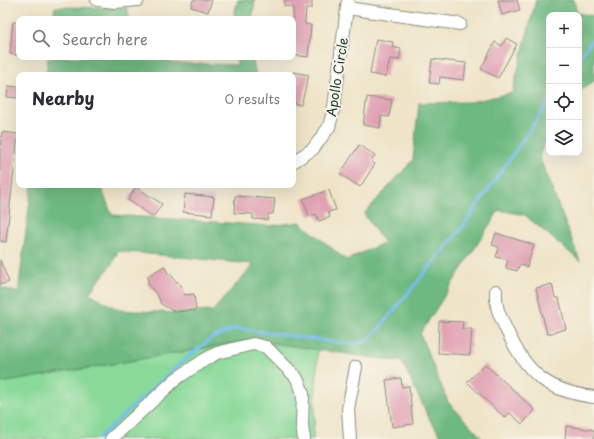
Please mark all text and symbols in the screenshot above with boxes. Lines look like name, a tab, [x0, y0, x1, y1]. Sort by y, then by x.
map controls	[546, 12, 582, 156]
button: +	[546, 12, 582, 48]
search box	[16, 16, 296, 60]
icon: search	[30, 27, 52, 49]
text: Search here	[62, 27, 148, 50]
street label: Apollo Circle	[321, 36, 352, 118]
button: −	[546, 48, 582, 84]
button: locate	[546, 84, 582, 120]
text: Nearby	[32, 85, 94, 111]
text: 0 results	[225, 89, 280, 108]
button: layers	[546, 120, 582, 156]

